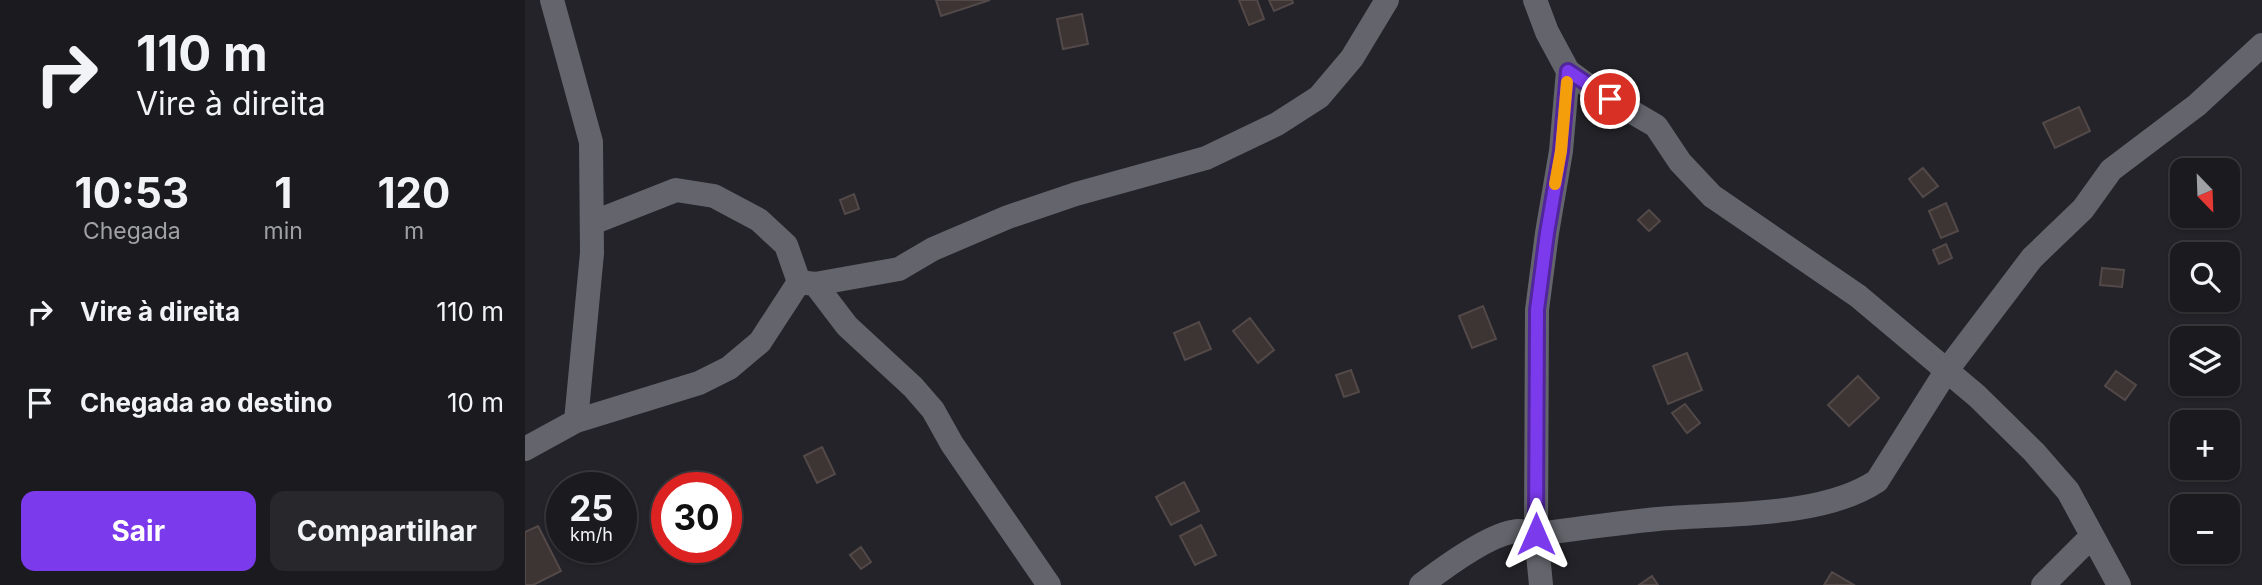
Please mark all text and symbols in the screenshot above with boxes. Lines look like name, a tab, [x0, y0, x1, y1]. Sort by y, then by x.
text: 110 m	[136, 24, 268, 83]
icon: right	[21, 28, 112, 119]
pin	[1580, 69, 1640, 129]
icon: arrive	[1591, 80, 1629, 118]
text: Vire à direita	[136, 84, 326, 123]
north arrow	[2170, 158, 2240, 228]
map controls	[2170, 158, 2240, 564]
text: 10:53	[75, 167, 189, 218]
text: 1	[274, 167, 292, 218]
text: 120	[378, 167, 450, 218]
text: Chegada	[83, 217, 181, 245]
text: min	[264, 217, 303, 245]
text: m	[404, 217, 424, 245]
button: search	[2170, 242, 2240, 312]
icon: right	[21, 293, 59, 331]
text: Vire à direita	[80, 296, 240, 327]
text: 110 m	[436, 296, 504, 327]
button: layers	[2170, 326, 2240, 396]
icon: arrive	[21, 384, 59, 422]
text: Chegada ao destino	[80, 387, 332, 418]
text: 10 m	[447, 387, 504, 418]
button: +	[2170, 410, 2240, 480]
speed limit sign: 30	[651, 472, 742, 563]
text: 25	[569, 487, 614, 529]
button: Sair	[21, 491, 256, 571]
button: Compartilhar	[270, 491, 504, 571]
button: −	[2170, 494, 2240, 564]
position arrow	[1499, 497, 1573, 571]
text: km/h	[570, 524, 613, 545]

